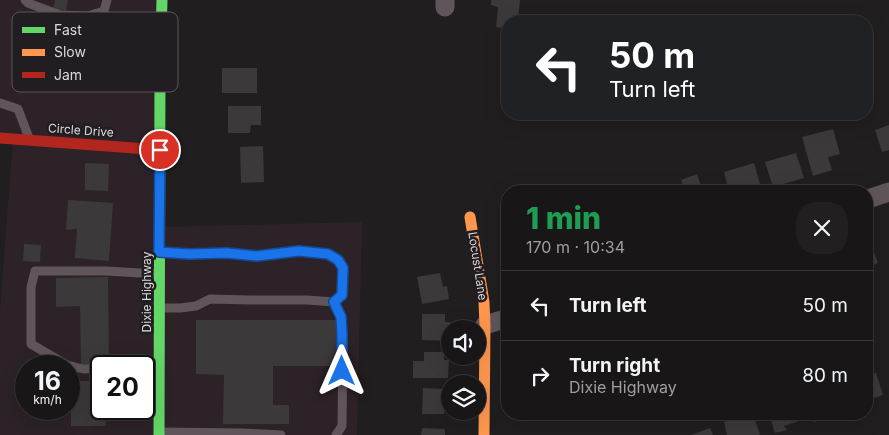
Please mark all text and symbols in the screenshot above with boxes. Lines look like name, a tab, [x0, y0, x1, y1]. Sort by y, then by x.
legend	[12, 12, 178, 92]
text: Fast	[54, 21, 82, 38]
text: 50 m	[609, 34, 695, 76]
icon: left	[526, 35, 591, 100]
text: Slow	[54, 43, 86, 60]
text: Jam	[54, 66, 82, 83]
text: Turn left	[609, 76, 695, 102]
street label: Circle Drive	[48, 120, 114, 140]
pin	[139, 129, 181, 171]
icon: arrive	[146, 136, 174, 164]
text: 1 min	[526, 200, 601, 236]
button: close	[796, 202, 848, 254]
street label: Locust Lane	[465, 231, 491, 301]
text: 170 m · 10:34	[526, 237, 625, 257]
street label: Dixie Highway	[139, 251, 154, 332]
icon: left	[526, 292, 554, 320]
text: Turn left	[569, 294, 647, 317]
text: 50 m	[802, 294, 848, 317]
map controls	[441, 320, 486, 420]
button: sound	[441, 320, 486, 365]
position arrow	[315, 344, 367, 396]
text: Turn right	[569, 354, 660, 377]
speed limit sign: 20	[90, 355, 155, 420]
icon: right	[526, 362, 554, 390]
text: 80 m	[802, 364, 848, 387]
text: 16	[34, 366, 61, 396]
button: layers	[441, 375, 486, 420]
text: Dixie Highway	[569, 377, 677, 397]
text: km/h	[33, 392, 62, 407]

